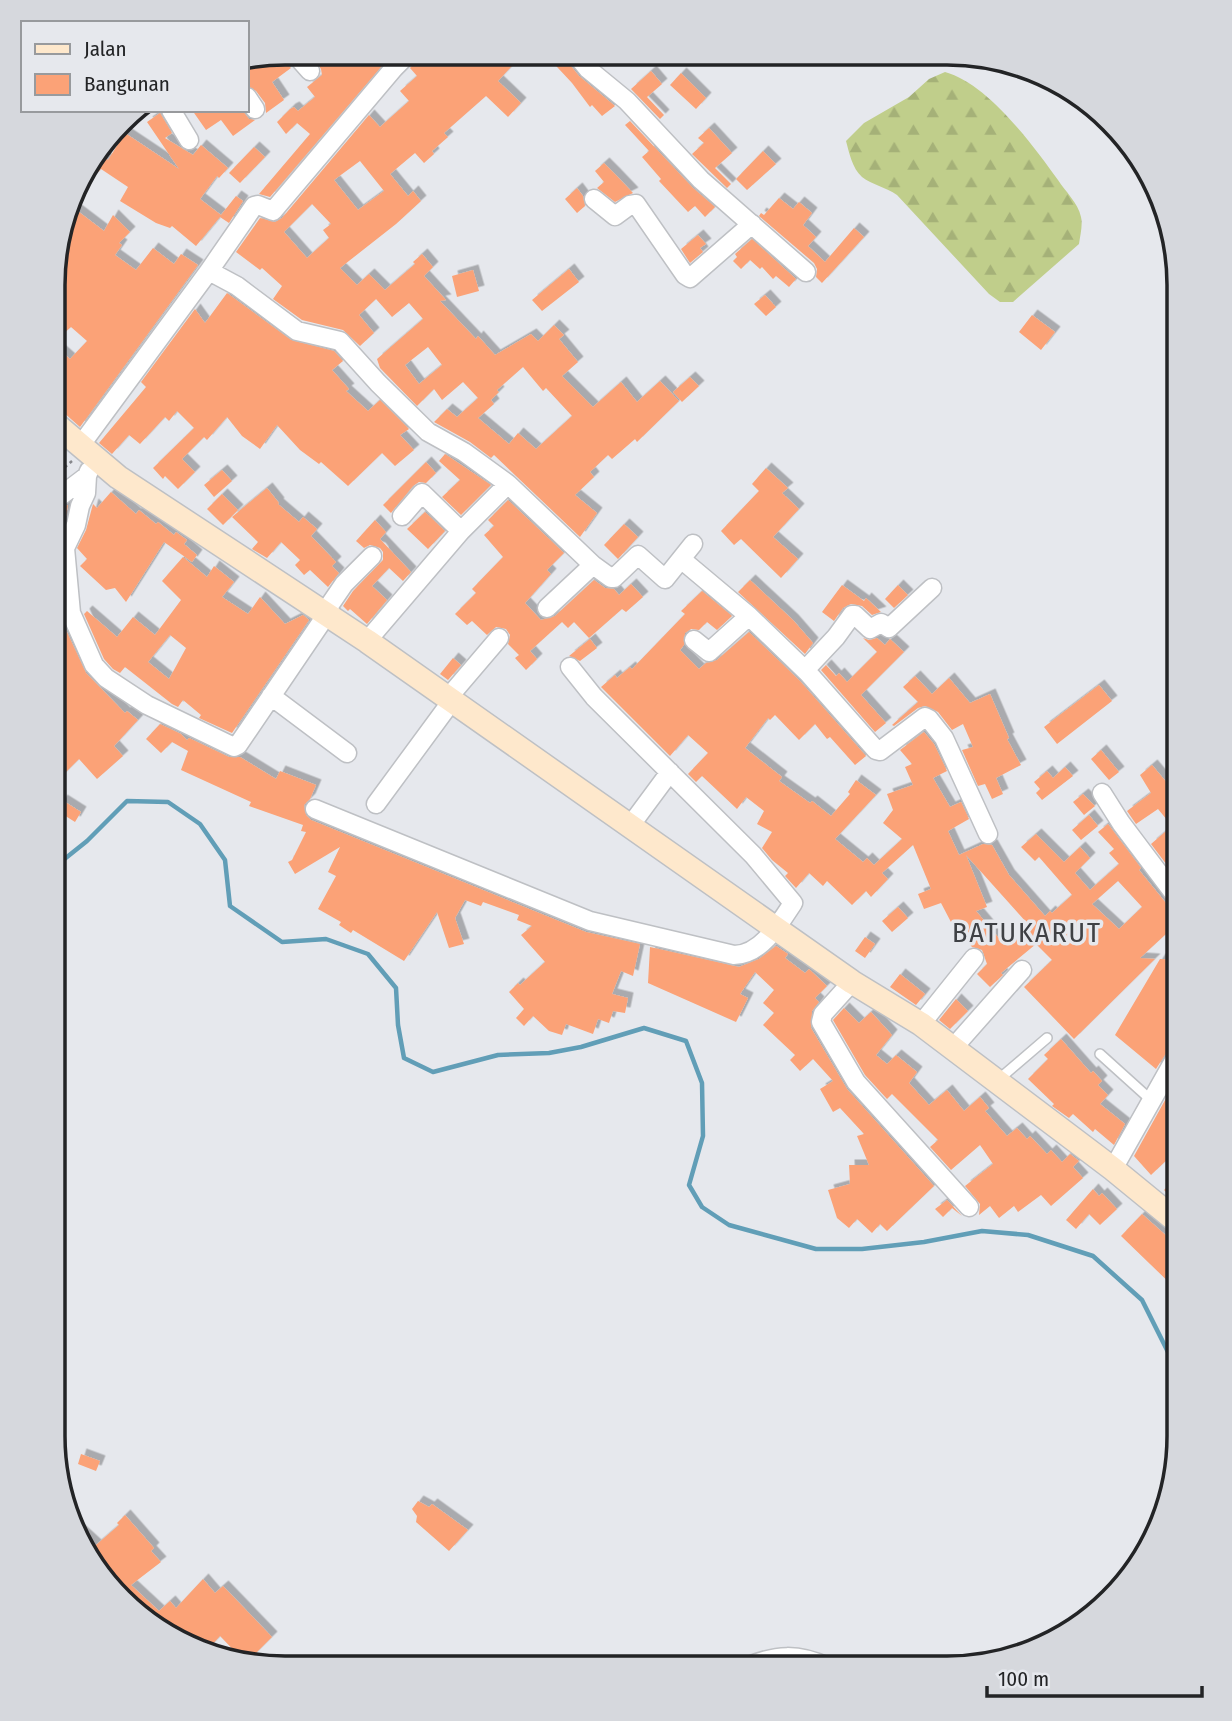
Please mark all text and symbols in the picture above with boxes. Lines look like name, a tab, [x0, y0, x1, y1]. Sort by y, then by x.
legend	[21, 21, 248, 112]
text: Jalan	[84, 36, 127, 62]
text: Bangunan	[84, 71, 170, 97]
district label: BATUKARUT	[952, 916, 1102, 949]
scale bar	[987, 1654, 1202, 1698]
text: 100 m	[998, 1666, 1049, 1692]

